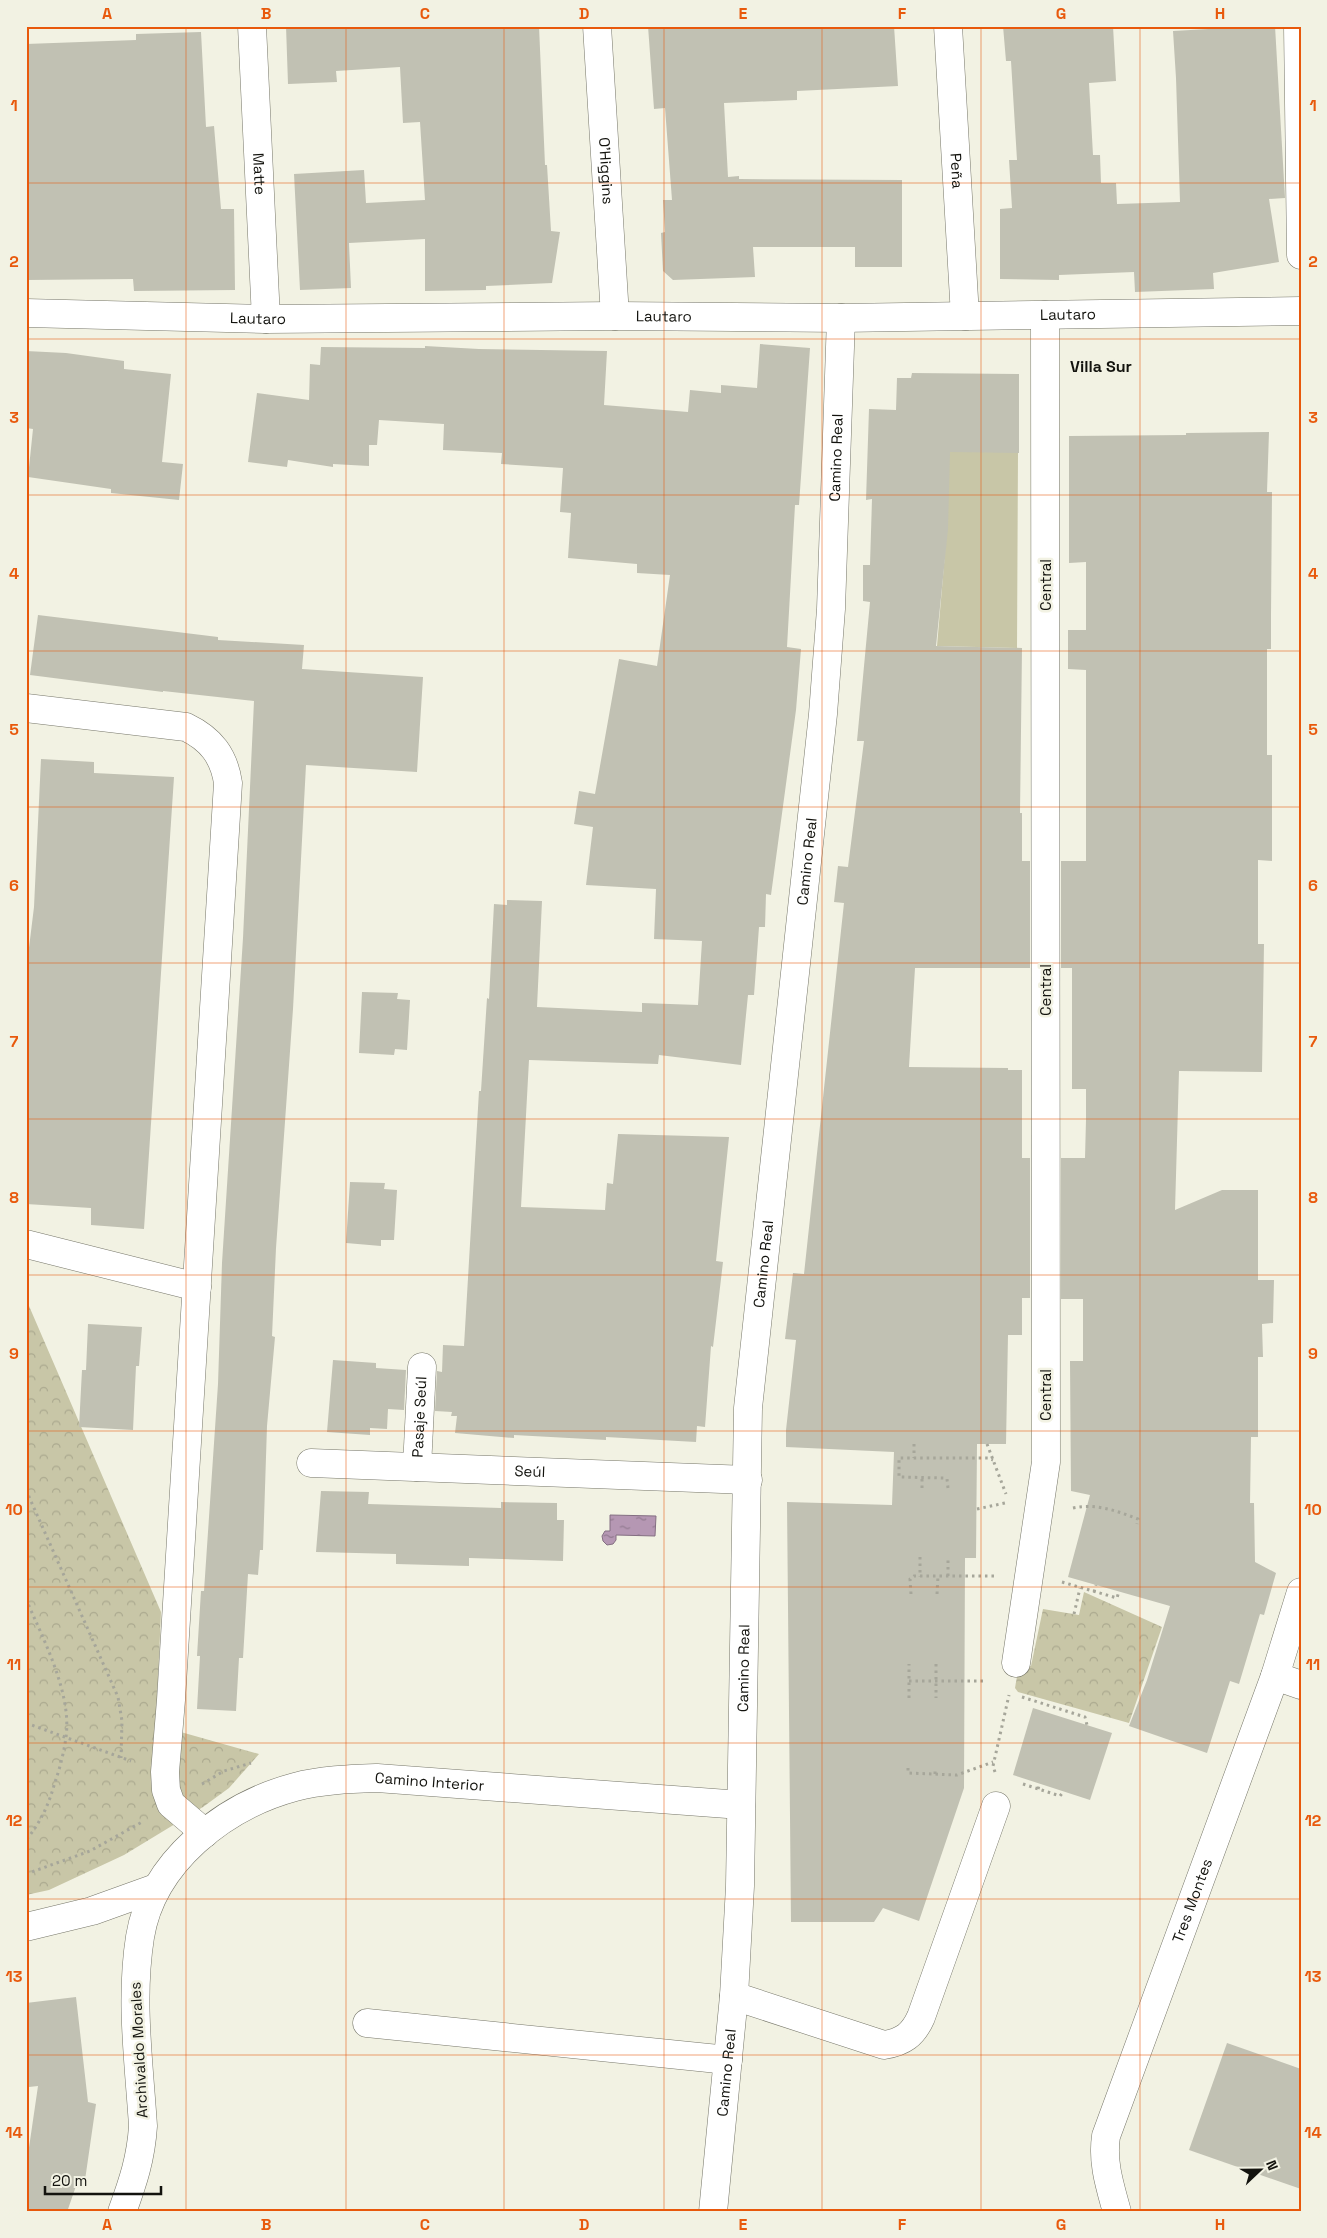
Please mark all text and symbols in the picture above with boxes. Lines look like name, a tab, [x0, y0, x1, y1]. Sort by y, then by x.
text: A	[102, 3, 112, 24]
text: B	[261, 3, 271, 24]
text: C	[420, 3, 430, 24]
text: D	[579, 3, 589, 24]
text: E	[739, 3, 748, 24]
text: F	[898, 3, 907, 24]
text: G	[1056, 3, 1066, 24]
text: H	[1215, 3, 1225, 24]
text: 1	[10, 95, 18, 116]
text: 1	[1309, 95, 1317, 116]
street label: O'Higgins	[595, 137, 618, 205]
street label: Matte	[249, 152, 270, 195]
street label: Peña	[946, 152, 968, 189]
text: 2	[9, 251, 19, 272]
text: 2	[1308, 251, 1318, 272]
street label: Lautaro	[1040, 304, 1096, 324]
street label: Lautaro	[636, 306, 692, 326]
street label: Lautaro	[230, 308, 286, 328]
district label: Villa Sur	[1070, 356, 1132, 377]
text: 3	[9, 407, 19, 428]
text: 3	[1308, 407, 1318, 428]
street label: Camino Real	[825, 413, 847, 502]
street label: Central	[1036, 559, 1055, 611]
text: 4	[9, 563, 19, 584]
text: 4	[1308, 563, 1318, 584]
text: 5	[9, 719, 19, 740]
text: 5	[1308, 719, 1318, 740]
street label: Camino Real	[792, 817, 821, 906]
text: 6	[9, 875, 19, 896]
text: 6	[1308, 875, 1318, 896]
street label: Central	[1036, 964, 1055, 1016]
text: 7	[10, 1031, 19, 1052]
text: 7	[1309, 1031, 1318, 1052]
text: 8	[9, 1187, 19, 1208]
text: 8	[1308, 1187, 1318, 1208]
street label: Camino Real	[749, 1219, 777, 1309]
text: 9	[9, 1343, 19, 1364]
text: 9	[1308, 1343, 1318, 1364]
street label: Central	[1036, 1369, 1055, 1421]
street label: Pasaje Seúl	[407, 1376, 431, 1458]
street label: Seúl	[514, 1461, 546, 1481]
text: 10	[5, 1499, 23, 1520]
text: 10	[1304, 1499, 1322, 1520]
street label: Camino Real	[733, 1624, 753, 1712]
text: 11	[7, 1654, 21, 1675]
text: 11	[1306, 1654, 1320, 1675]
street label: Camino Interior	[374, 1768, 485, 1795]
text: 12	[6, 1810, 22, 1831]
text: 12	[1305, 1810, 1321, 1831]
street label: Tres Montes	[1168, 1856, 1216, 1945]
text: 13	[6, 1966, 23, 1987]
text: 13	[1305, 1966, 1322, 1987]
street label: Archivaldo Morales	[125, 1981, 152, 2119]
street label: Camino Real	[712, 2028, 740, 2117]
text: 14	[5, 2122, 23, 2143]
text: 14	[1304, 2122, 1322, 2143]
north arrow	[1234, 2146, 1284, 2196]
text: N	[1262, 2157, 1282, 2173]
scale bar	[45, 2163, 161, 2195]
text: 20 m	[52, 2171, 87, 2190]
text: A	[102, 2214, 112, 2235]
text: B	[261, 2214, 271, 2235]
text: C	[420, 2214, 430, 2235]
text: D	[579, 2214, 589, 2235]
text: E	[739, 2214, 748, 2235]
text: F	[898, 2214, 907, 2235]
text: G	[1056, 2214, 1066, 2235]
text: H	[1215, 2214, 1225, 2235]

